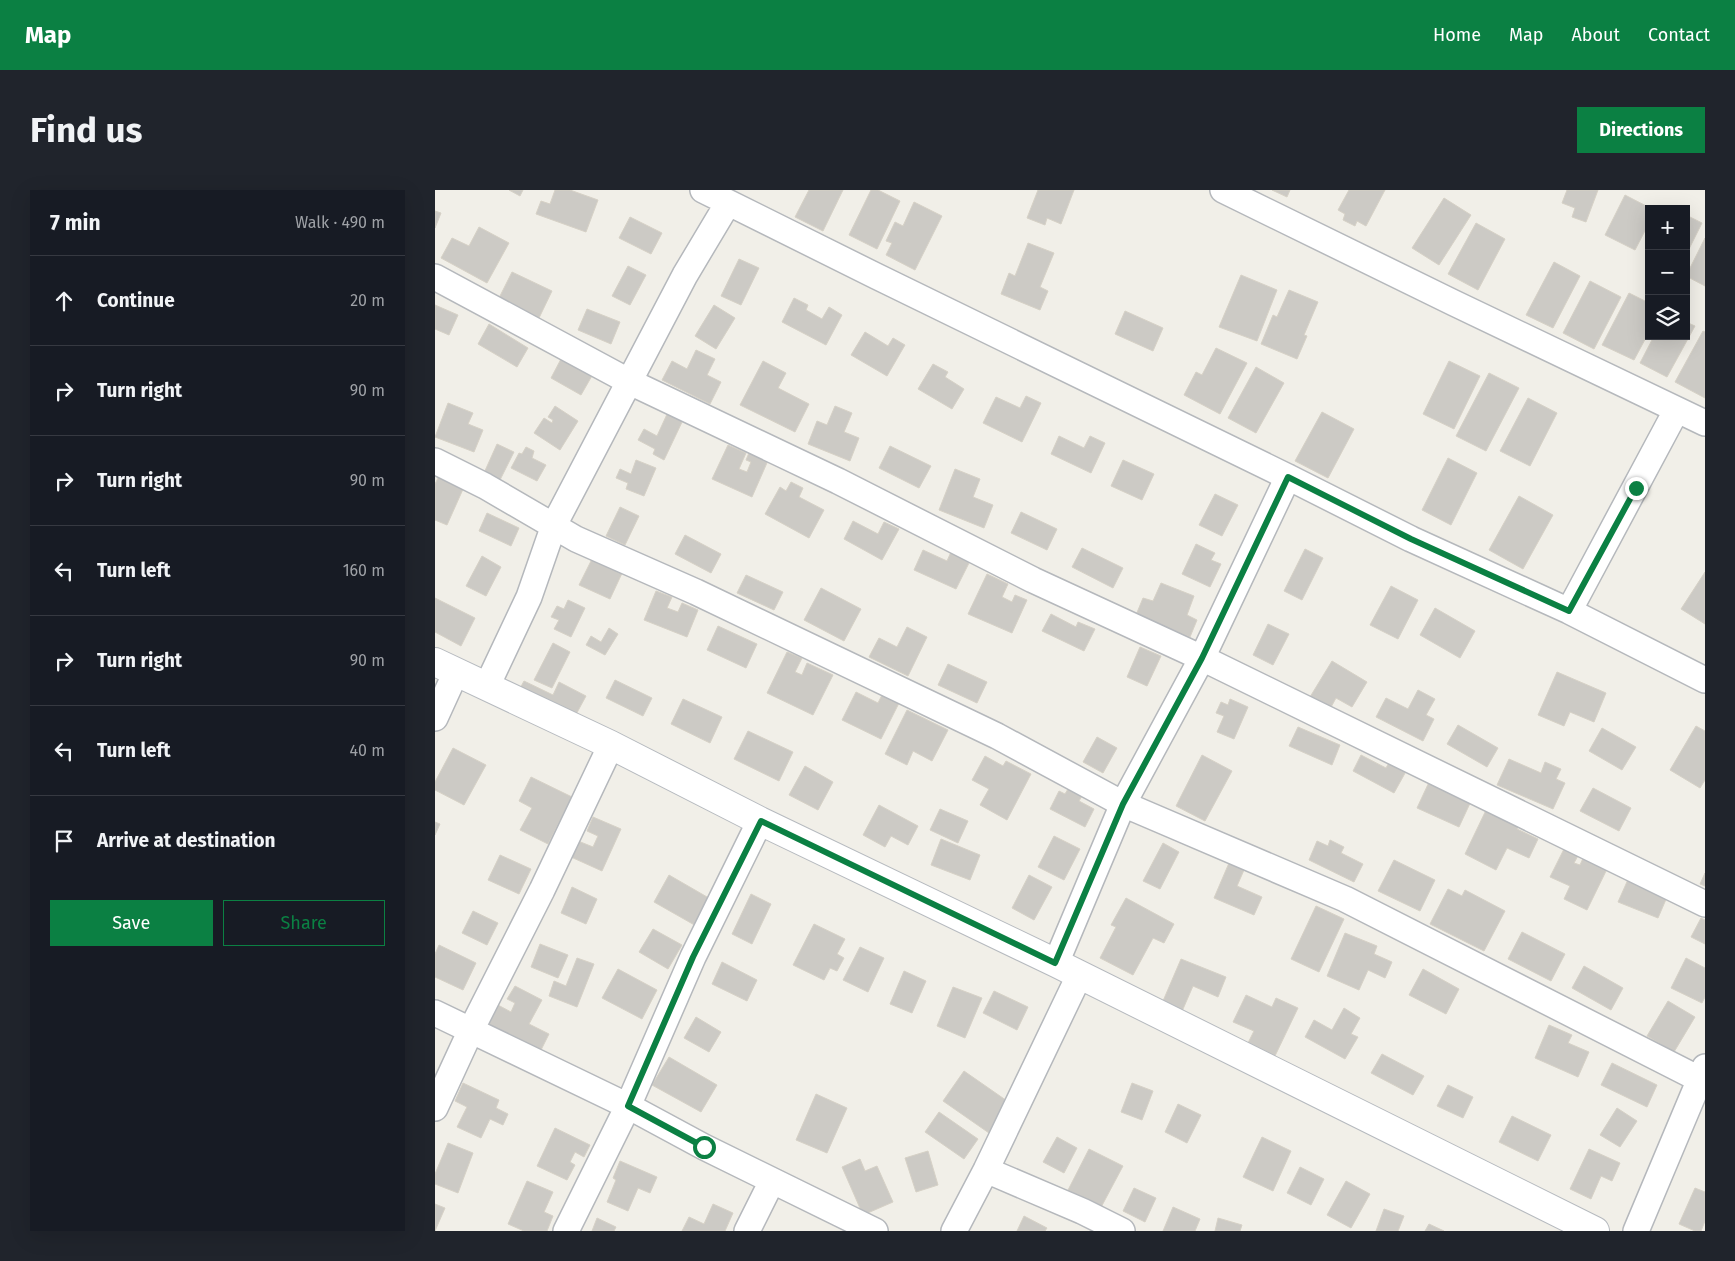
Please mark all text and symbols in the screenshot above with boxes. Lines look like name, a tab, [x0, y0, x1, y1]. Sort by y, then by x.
text: Map	[25, 21, 71, 49]
text: Home	[1433, 24, 1481, 46]
text: Map	[1509, 24, 1543, 46]
text: About	[1571, 24, 1620, 46]
text: Contact	[1648, 24, 1710, 46]
button: Directions	[1577, 107, 1705, 153]
text: Find us	[30, 109, 142, 151]
map controls	[1645, 205, 1690, 340]
button: +	[1645, 205, 1690, 250]
text: 7 min	[50, 210, 101, 236]
text: Walk · 490 m	[295, 213, 385, 232]
button: −	[1645, 250, 1690, 295]
icon: ahead	[50, 287, 78, 315]
text: Continue	[97, 289, 175, 312]
text: 20 m	[350, 291, 385, 310]
button: layers	[1645, 295, 1690, 340]
icon: right	[50, 377, 78, 405]
text: Turn right	[97, 379, 182, 402]
text: 90 m	[350, 381, 385, 400]
icon: right	[50, 467, 78, 495]
text: Turn right	[97, 469, 182, 492]
text: 90 m	[350, 471, 385, 490]
route end	[1625, 477, 1648, 500]
icon: left	[50, 557, 78, 585]
text: Turn left	[97, 559, 171, 582]
text: 160 m	[343, 561, 385, 580]
icon: right	[50, 647, 78, 675]
text: Turn right	[97, 649, 182, 672]
text: 90 m	[350, 651, 385, 670]
icon: left	[50, 737, 78, 765]
text: Turn left	[97, 739, 171, 762]
text: 40 m	[350, 741, 385, 760]
icon: arrive	[50, 827, 78, 855]
text: Arrive at destination	[97, 829, 276, 852]
button: Save	[50, 900, 213, 946]
button: Share	[223, 900, 385, 946]
route start	[693, 1136, 716, 1159]

